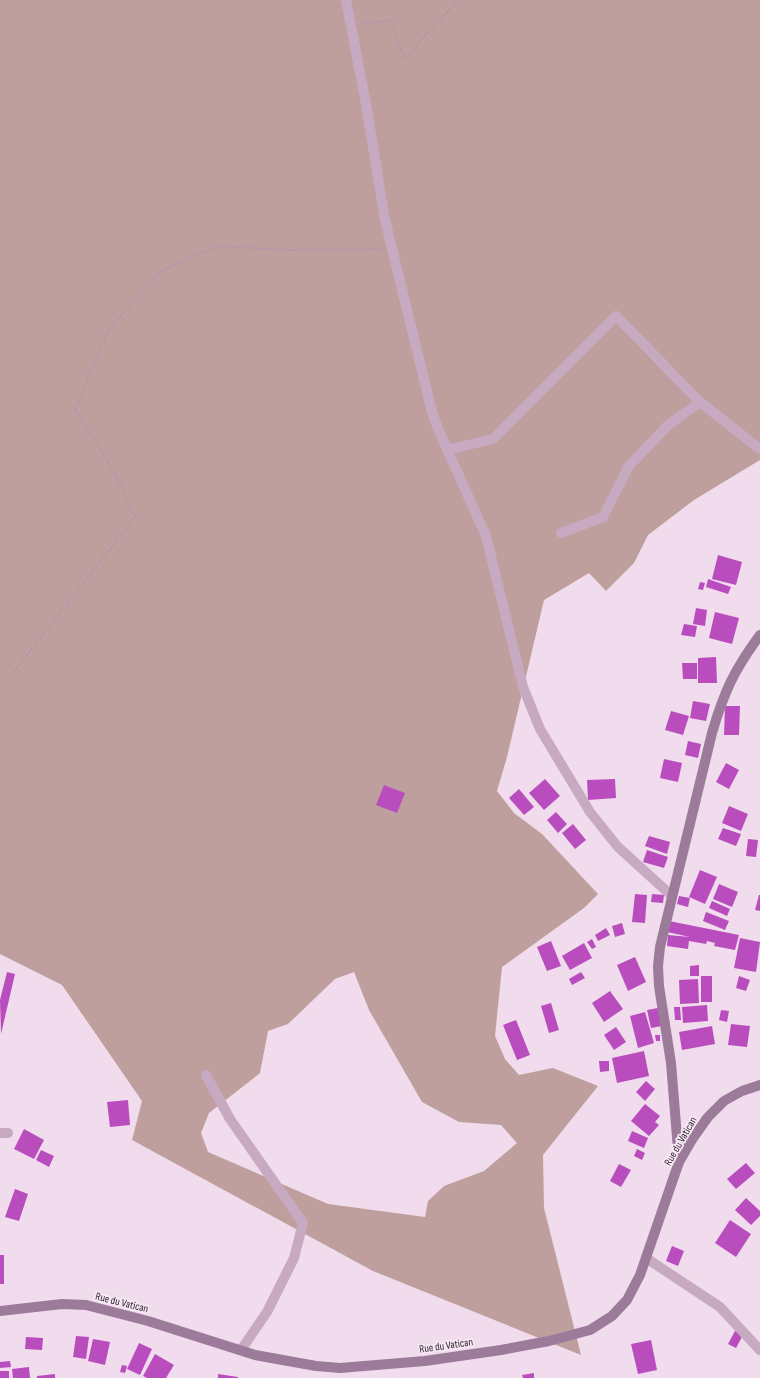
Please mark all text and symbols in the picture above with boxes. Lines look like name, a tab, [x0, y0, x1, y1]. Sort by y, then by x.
street label: Rue du Vatican	[661, 1114, 700, 1168]
street label: Rue du Vatican	[94, 1290, 150, 1315]
street label: Rue du Vatican	[418, 1335, 474, 1356]

